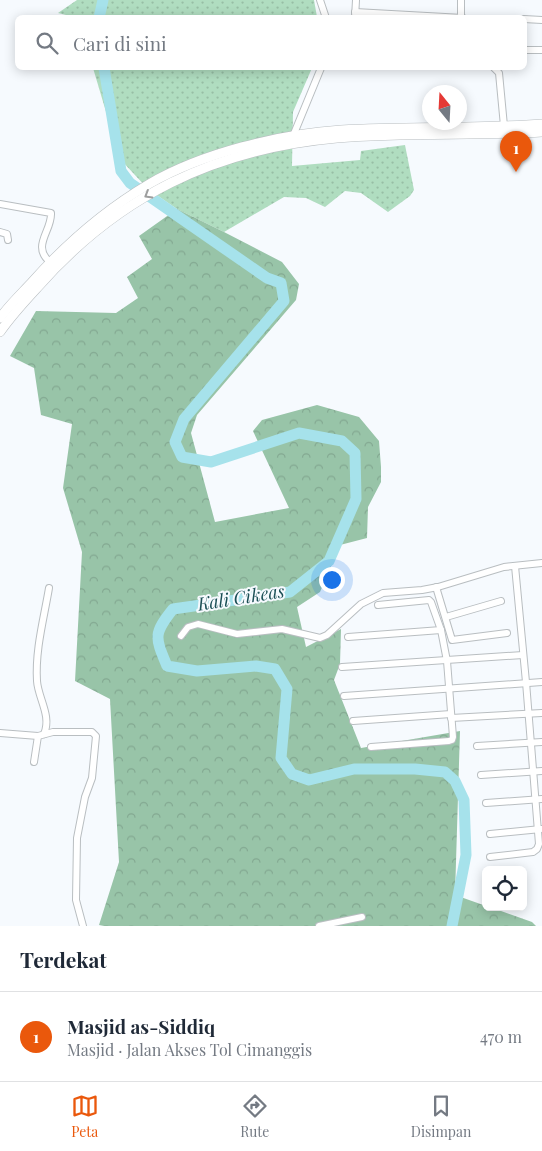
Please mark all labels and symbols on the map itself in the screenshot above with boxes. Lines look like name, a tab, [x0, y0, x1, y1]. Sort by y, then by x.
north arrow	[422, 85, 467, 130]
pin: 1	[500, 131, 532, 172]
one-way arrow	[144, 189, 153, 199]
your location	[319, 567, 345, 593]
water label: Kali Cikeas	[195, 578, 286, 616]

